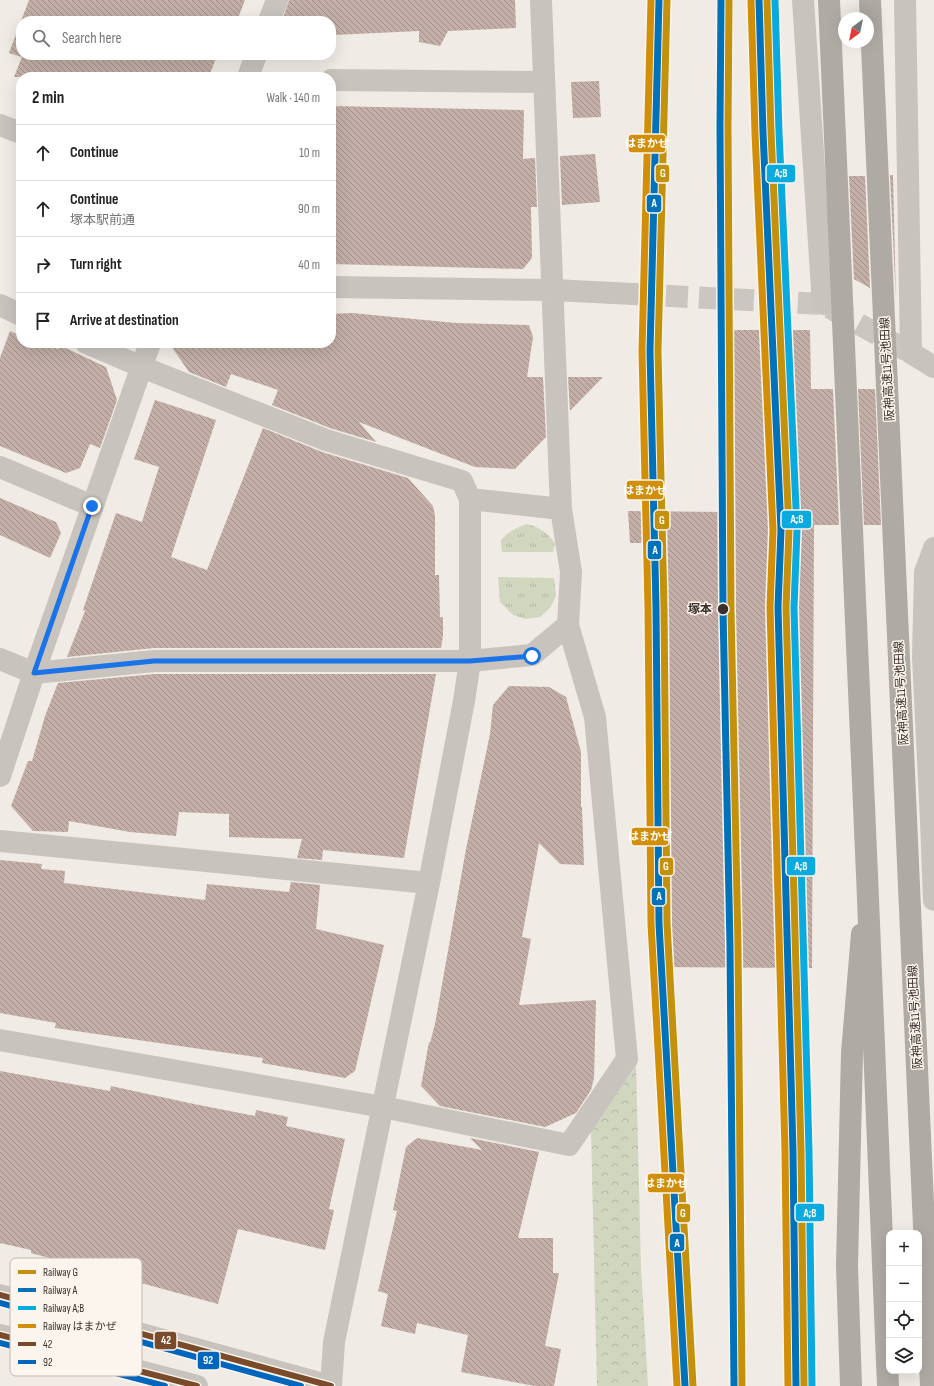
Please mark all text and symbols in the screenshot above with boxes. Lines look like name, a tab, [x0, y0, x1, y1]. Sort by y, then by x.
north arrow	[838, 12, 874, 48]
search box	[16, 16, 336, 60]
icon: search	[30, 27, 52, 49]
text: Search here	[62, 29, 122, 48]
text: 2 min	[32, 88, 64, 108]
text: Walk · 140 m	[267, 90, 320, 106]
line badge: はまかぜ	[628, 134, 666, 153]
text: はまかぜ	[625, 137, 669, 150]
icon: ahead	[32, 142, 54, 164]
text: Continue	[70, 143, 119, 162]
text: 10 m	[299, 145, 320, 161]
line badge: G	[655, 164, 670, 183]
line badge: A;B	[766, 164, 796, 183]
text: G	[660, 167, 666, 180]
text: A;B	[773, 167, 788, 180]
text: Continue	[70, 190, 119, 209]
line badge: A	[646, 194, 662, 213]
text: A	[650, 197, 657, 210]
icon: ahead	[32, 198, 54, 220]
text: 90 m	[298, 201, 320, 217]
text: 塚本駅前通	[70, 212, 135, 228]
icon: right	[32, 254, 54, 276]
text: Turn right	[70, 255, 122, 274]
text: 40 m	[298, 257, 320, 273]
icon: arrive	[32, 310, 54, 332]
text: Arrive at destination	[70, 311, 179, 330]
street label: 阪神高速11号池田線	[877, 316, 898, 421]
line badge: はまかぜ	[626, 480, 664, 500]
text: はまかぜ	[623, 484, 667, 497]
route end	[83, 497, 101, 515]
line badge: G	[654, 510, 670, 530]
line badge: A;B	[781, 510, 812, 529]
text: A;B	[789, 513, 804, 526]
text: G	[659, 514, 665, 527]
line badge: A	[647, 540, 662, 560]
text: A	[651, 544, 658, 557]
place label: 塚本	[688, 602, 712, 617]
marker: 塚本	[716, 602, 730, 616]
street label: 阪神高速11号池田線	[891, 640, 912, 745]
route start	[523, 647, 541, 665]
line badge: はまかぜ	[631, 827, 669, 846]
text: はまかぜ	[628, 830, 672, 843]
line badge: A;B	[786, 856, 816, 876]
line badge: G	[659, 857, 674, 876]
text: G	[663, 860, 669, 873]
text: A;B	[793, 860, 808, 873]
line badge: A	[651, 887, 666, 906]
text: A	[655, 890, 662, 903]
street label: 阪神高速11号池田線	[905, 964, 926, 1069]
line badge: はまかぜ	[647, 1173, 685, 1193]
text: はまかぜ	[644, 1177, 688, 1190]
line badge: G	[676, 1203, 691, 1223]
line badge: A;B	[795, 1203, 825, 1222]
text: G	[680, 1207, 686, 1220]
text: A;B	[802, 1207, 817, 1220]
map controls	[886, 1230, 922, 1374]
button: +	[886, 1230, 922, 1266]
line badge: A	[669, 1233, 685, 1252]
text: A	[673, 1237, 680, 1250]
legend	[10, 1258, 142, 1376]
text: Railway G	[43, 1266, 78, 1279]
button: −	[886, 1266, 922, 1302]
text: Railway A	[43, 1284, 77, 1297]
text: Railway A;B	[43, 1302, 84, 1315]
button: locate	[886, 1302, 922, 1338]
text: Railway はまかぜ	[43, 1320, 116, 1333]
line badge: 42	[154, 1331, 177, 1350]
text: 42	[161, 1334, 171, 1347]
text: 42	[43, 1338, 53, 1351]
button: layers	[886, 1338, 922, 1374]
line badge: 92	[197, 1351, 220, 1370]
text: 92	[203, 1354, 213, 1367]
text: 92	[43, 1356, 53, 1369]

